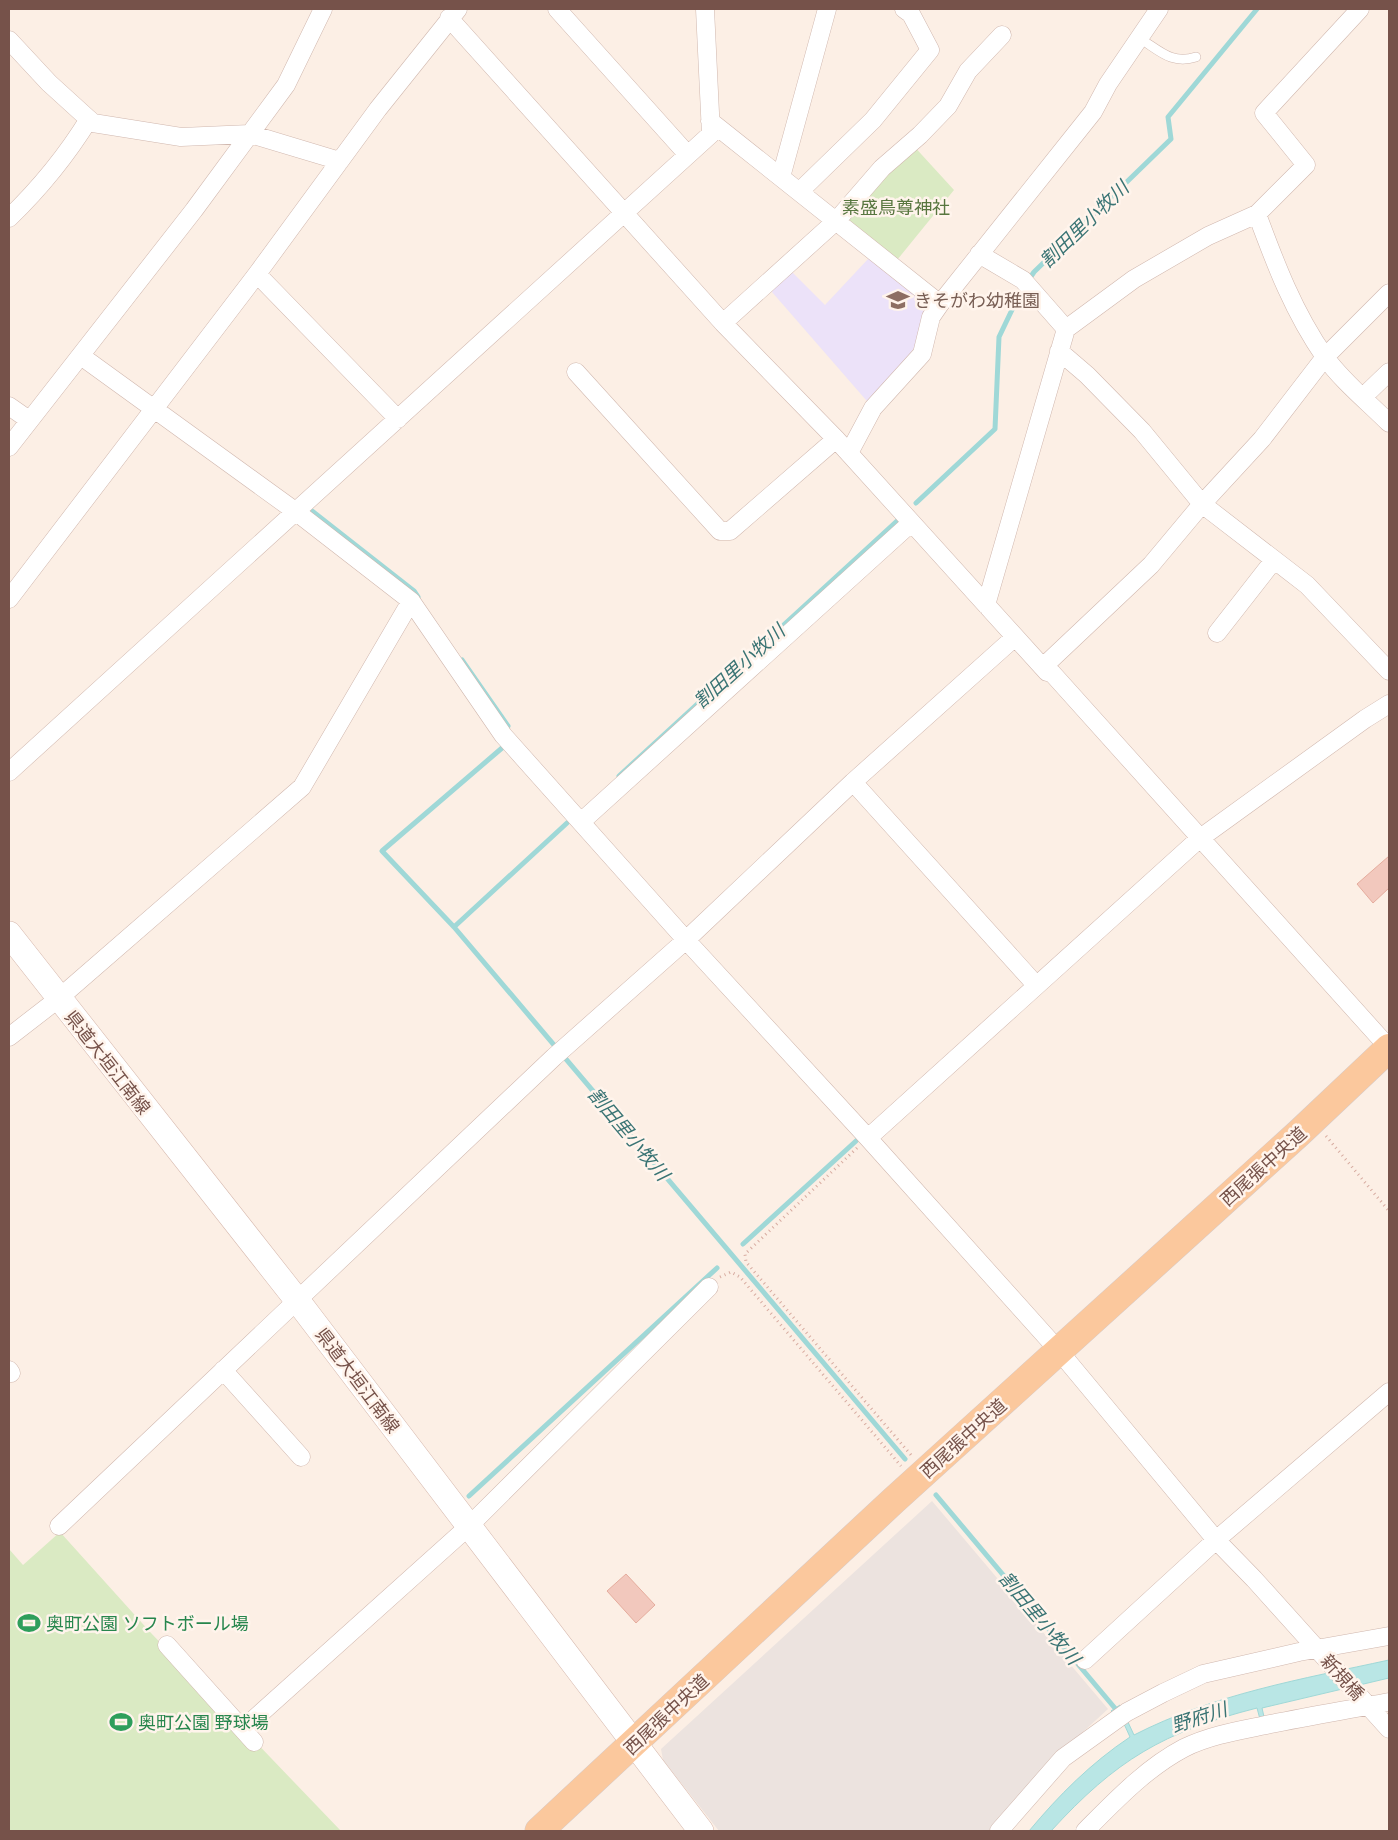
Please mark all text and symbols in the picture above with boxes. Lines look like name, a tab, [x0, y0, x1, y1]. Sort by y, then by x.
water label: 割田里小牧川	[1034, 174, 1135, 273]
park label: 素盛鳥尊神社	[842, 195, 950, 219]
school or university icon: きそがわ幼稚園	[885, 287, 911, 313]
place label: きそがわ幼稚園	[914, 288, 1040, 312]
water label: 割田里小牧川	[688, 617, 792, 714]
street label: 県道大垣江南線	[60, 1005, 156, 1119]
water label: 割田里小牧川	[582, 1082, 677, 1188]
street label: 西尾張中央道	[1215, 1121, 1311, 1211]
street label: 県道大垣江南線	[311, 1322, 405, 1438]
street label: 西尾張中央道	[915, 1393, 1011, 1483]
water label: 割田里小牧川	[993, 1566, 1088, 1672]
sports icon: 奥町公園 ソフトボール場	[16, 1610, 42, 1636]
place label: 奥町公園 ソフトボール場	[46, 1611, 249, 1635]
street label: 新規橋	[1316, 1649, 1370, 1705]
street label: 西尾張中央道	[618, 1668, 714, 1760]
water label: 野府川	[1168, 1695, 1232, 1738]
sports icon: 奥町公園 野球場	[108, 1709, 134, 1735]
place label: 奥町公園 野球場	[138, 1710, 269, 1734]

